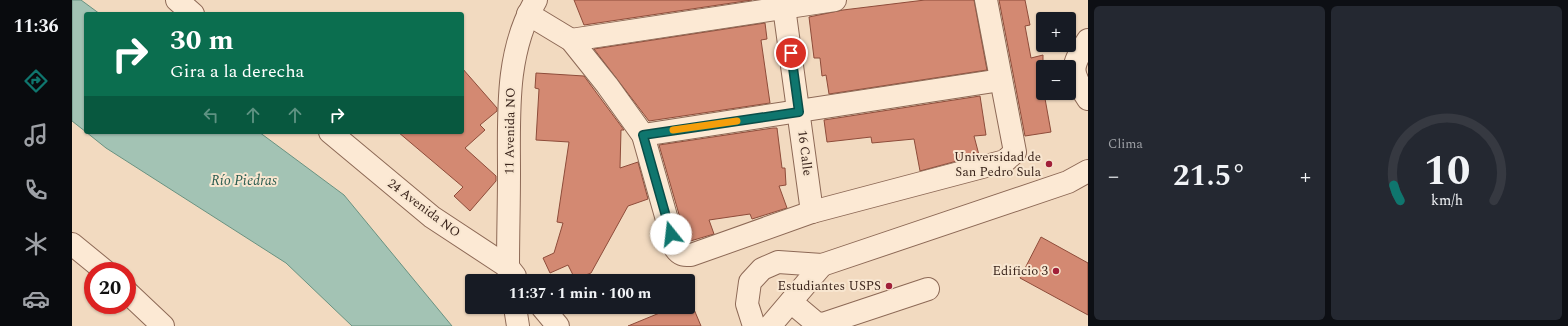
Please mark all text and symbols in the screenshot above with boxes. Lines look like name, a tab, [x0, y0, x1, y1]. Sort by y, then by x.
map controls	[1036, 12, 1076, 100]
button: +	[1036, 12, 1076, 52]
text: 11:36	[13, 13, 59, 40]
text: 30 m	[170, 19, 234, 62]
icon: right	[104, 28, 156, 80]
pin	[774, 36, 808, 70]
icon: arrive	[780, 42, 802, 64]
text: Gira a la derecha	[170, 58, 304, 85]
button: −	[1036, 60, 1076, 100]
icon: directions	[22, 67, 50, 95]
street label: 11 Avenida NO	[499, 87, 521, 175]
icon: left	[200, 104, 222, 126]
icon: ahead	[242, 104, 264, 126]
icon: ahead	[284, 104, 306, 126]
icon: right	[326, 104, 348, 126]
icon: music	[22, 121, 50, 149]
street label: 16 Calle	[792, 129, 818, 177]
text: Clima	[1108, 134, 1143, 154]
text: 10	[1423, 140, 1470, 203]
place label: Universidad de San Pedro Sula	[954, 147, 1042, 182]
text: 21.5°	[1173, 153, 1246, 199]
marker: Universidad de San Pedro Sula	[1044, 159, 1054, 169]
text: −	[1108, 160, 1119, 193]
text: +	[1300, 160, 1311, 193]
water label: Río Piedras	[211, 170, 277, 191]
street label: 24 Avenida NO	[383, 174, 465, 242]
icon: phone	[22, 176, 50, 204]
text: km/h	[1430, 190, 1463, 212]
position arrow	[650, 213, 692, 255]
icon: climate	[22, 230, 50, 258]
place label: Edificio 3	[993, 261, 1048, 281]
speed limit sign: 20	[84, 262, 136, 314]
marker: Edificio 3	[1051, 266, 1061, 276]
place label: Estudiantes USPS	[778, 276, 881, 296]
marker: Estudiantes USPS	[884, 281, 894, 291]
text: 11:37 · 1 min · 100 m	[509, 282, 651, 305]
icon: car	[22, 285, 50, 313]

